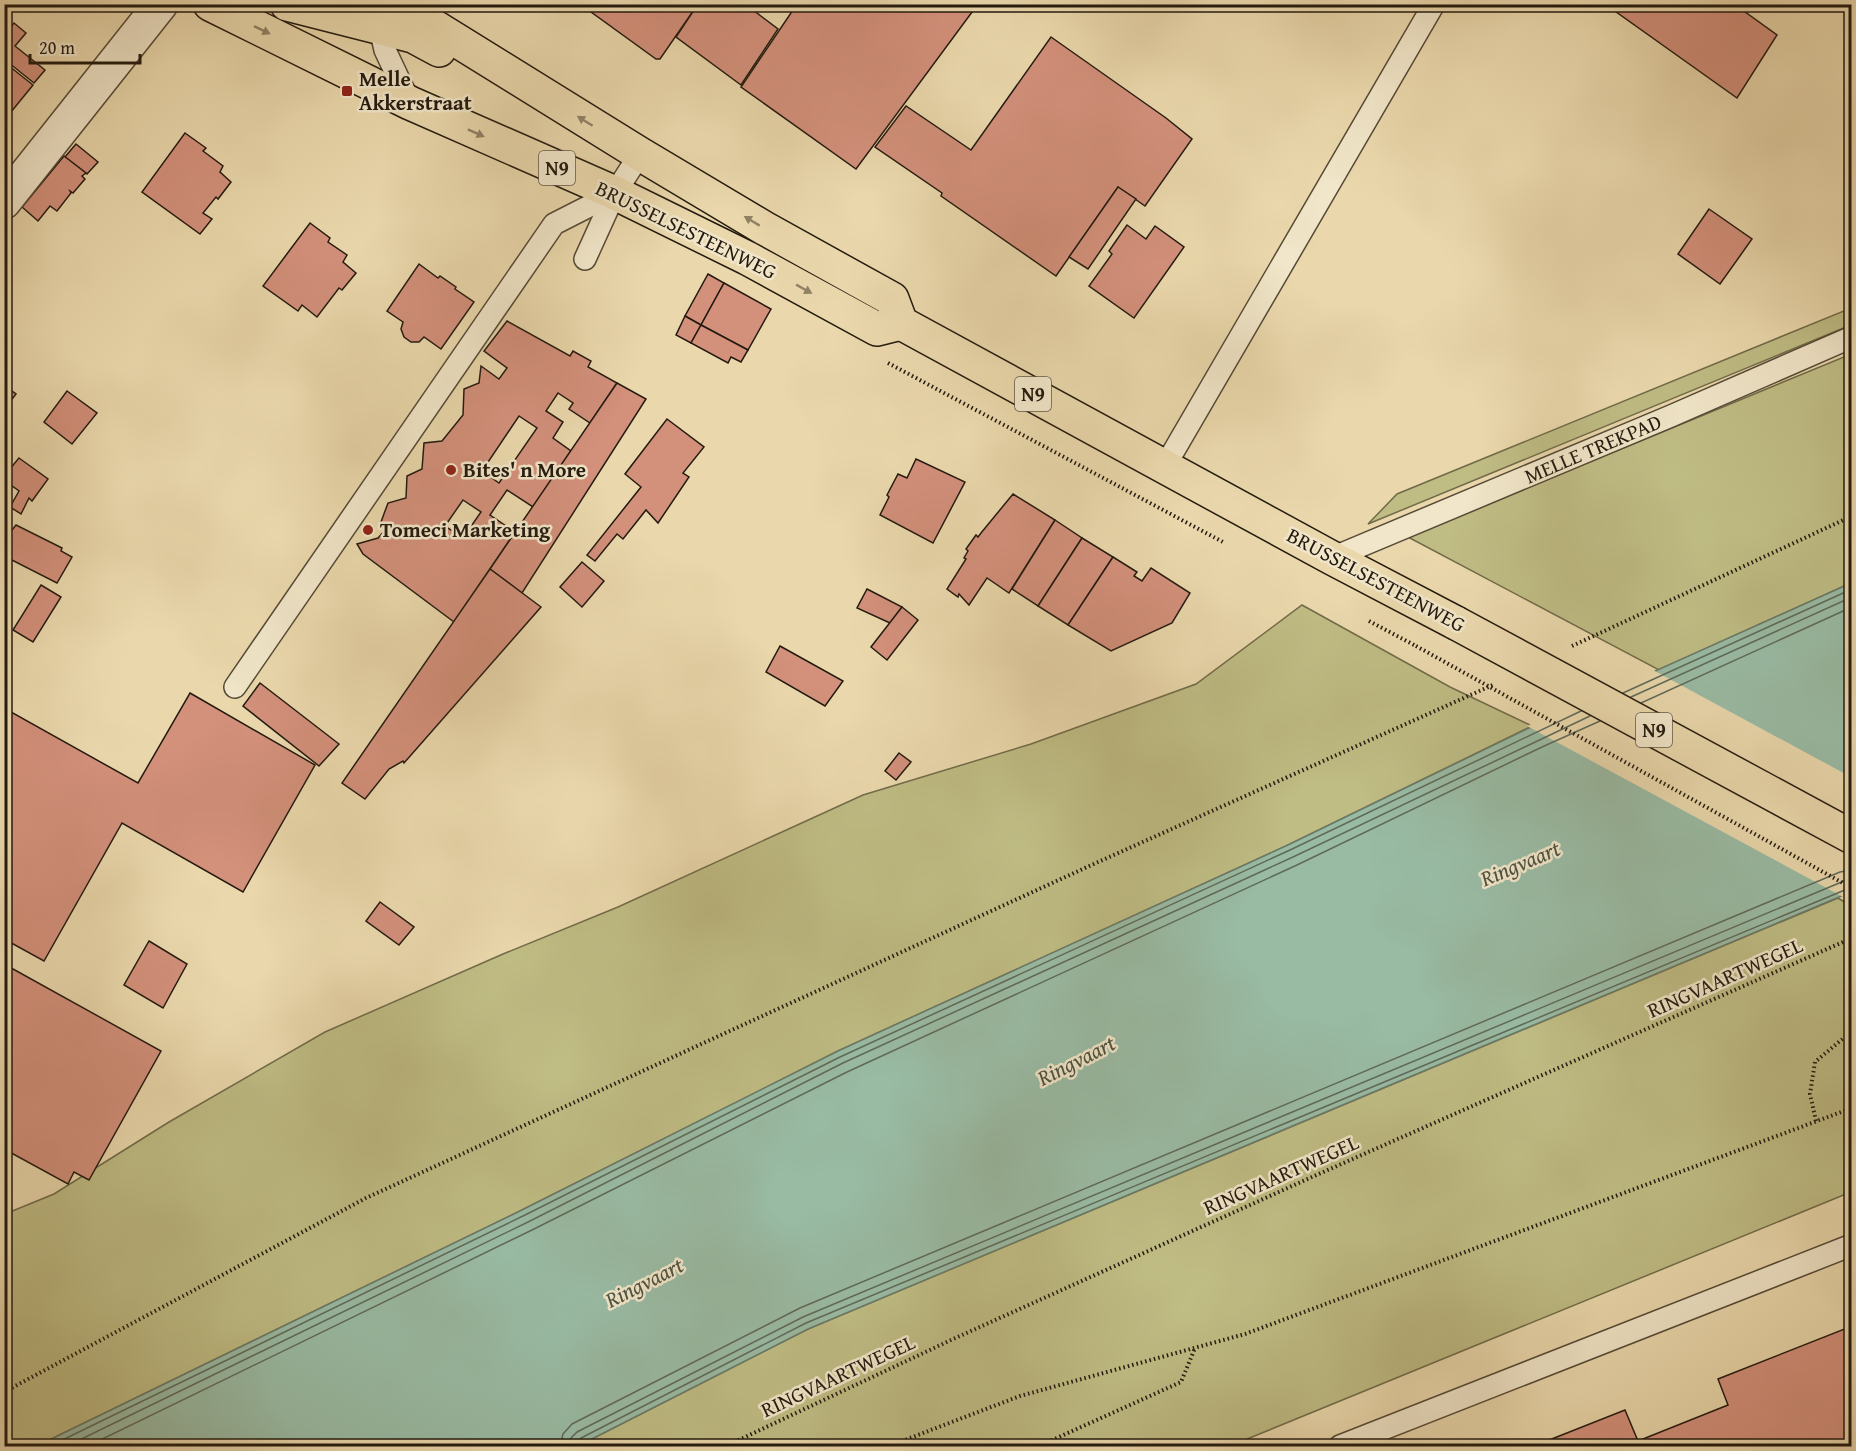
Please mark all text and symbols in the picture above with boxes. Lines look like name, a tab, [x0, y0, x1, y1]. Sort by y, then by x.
one-way arrow	[254, 26, 271, 35]
scale bar	[30, 27, 140, 65]
text: 20 m	[39, 34, 75, 61]
place label: Melle Akkerstraat	[359, 63, 472, 118]
marker: Melle Akkerstraat	[340, 84, 354, 98]
one-way arrow	[577, 115, 593, 126]
one-way arrow	[468, 128, 485, 137]
road number: N9	[539, 151, 575, 185]
street label: BRUSSELSESTEENWEG	[590, 172, 782, 287]
one-way arrow	[744, 216, 760, 227]
one-way arrow	[795, 284, 812, 294]
road number: N9	[1015, 377, 1051, 411]
street label: MELLE TREKPAD	[1520, 406, 1666, 491]
place label: Bites' n More	[463, 454, 586, 485]
marker: Bites' n More	[444, 463, 458, 477]
place label: Tomeci Marketing	[380, 514, 551, 545]
street label: BRUSSELSESTEENWEG	[1282, 519, 1471, 640]
marker: Tomeci Marketing	[361, 523, 375, 537]
road number: N9	[1636, 713, 1672, 747]
water label: Ringvaart	[1474, 832, 1566, 894]
street label: RINGVAARTWEGEL	[1642, 929, 1807, 1026]
water label: Ringvaart	[1031, 1026, 1121, 1094]
street label: RINGVAARTWEGEL	[1198, 1126, 1363, 1223]
water label: Ringvaart	[599, 1248, 689, 1316]
street label: RINGVAARTWEGEL	[756, 1326, 920, 1425]

